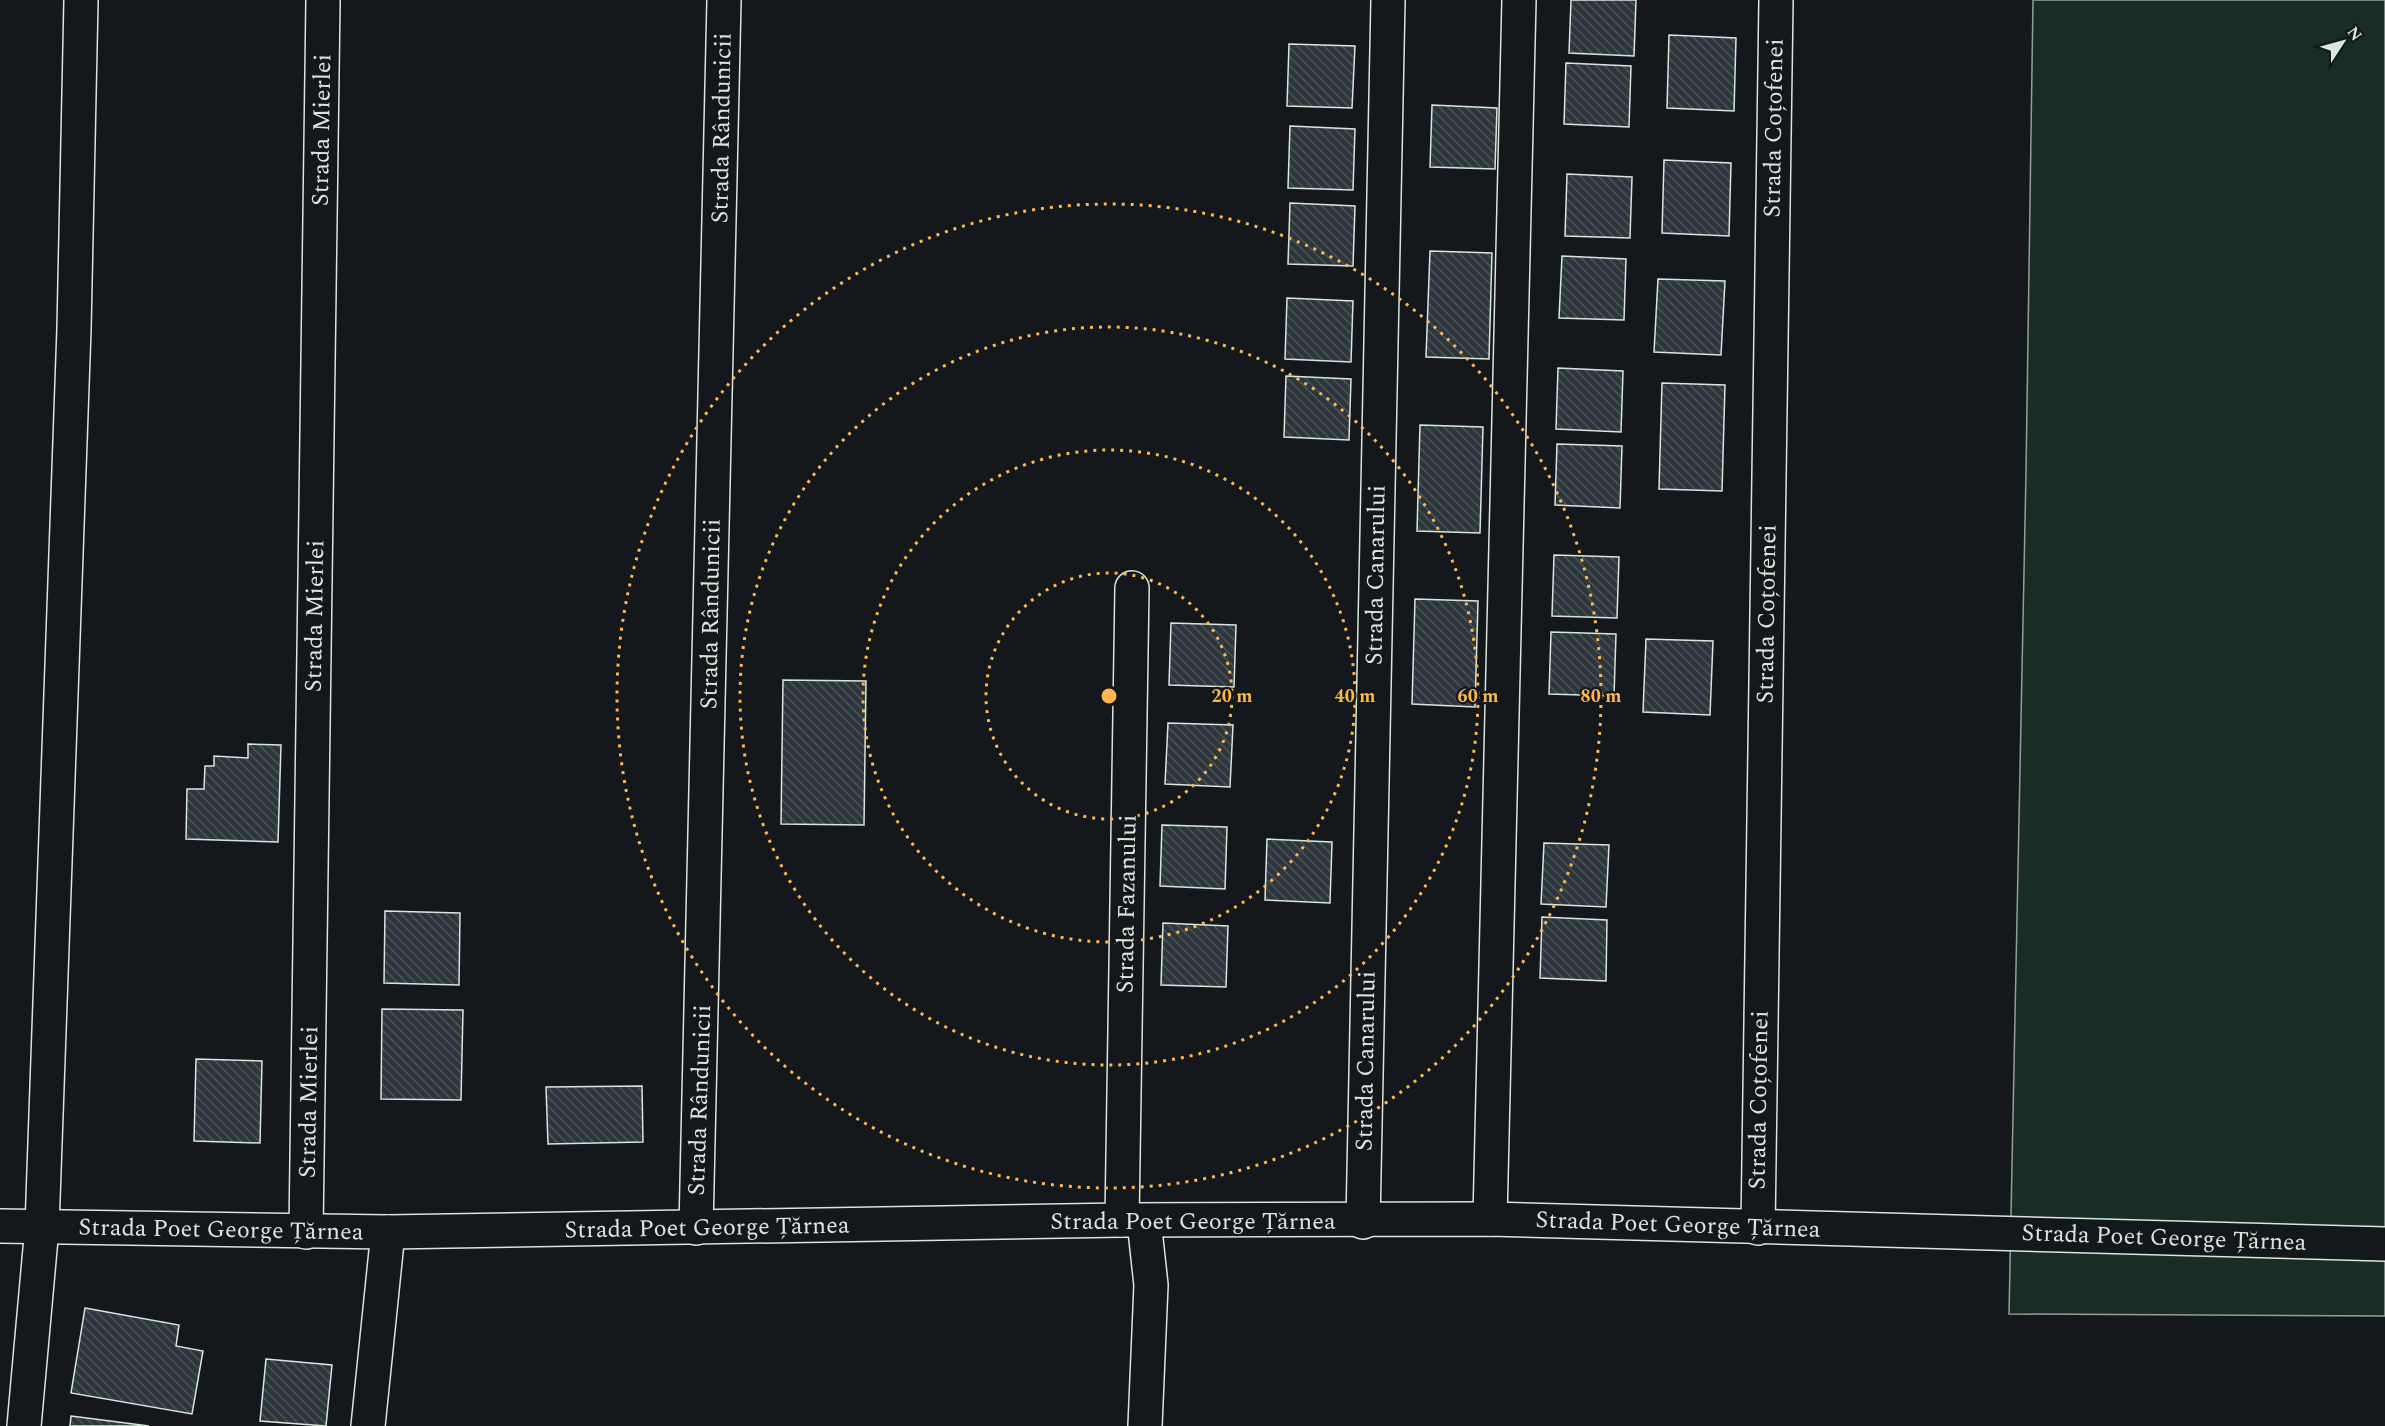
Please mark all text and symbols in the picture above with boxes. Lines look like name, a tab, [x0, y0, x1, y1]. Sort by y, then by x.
north arrow	[2313, 12, 2373, 72]
text: N	[2341, 21, 2368, 46]
street label: Strada Rândunicii	[702, 32, 742, 224]
street label: Strada Coțofenei	[1754, 38, 1794, 218]
street label: Strada Mierlei	[303, 54, 341, 206]
street label: Strada Canarului	[1356, 485, 1396, 665]
street label: Strada Rândunicii	[691, 518, 731, 710]
street label: Strada Coțofenei	[1747, 524, 1787, 704]
street label: Strada Mierlei	[296, 540, 334, 692]
text: 20 m	[1212, 683, 1252, 710]
text: 40 m	[1335, 683, 1375, 710]
text: 60 m	[1458, 683, 1498, 710]
text: 80 m	[1581, 683, 1621, 710]
centre of rings	[1099, 686, 1119, 706]
street label: Strada Fazanului	[1107, 814, 1147, 994]
street label: Strada Canarului	[1346, 971, 1386, 1151]
street label: Strada Rândunicii	[679, 1004, 721, 1196]
street label: Strada Coțofenei	[1739, 1010, 1779, 1190]
street label: Strada Mierlei	[290, 1026, 328, 1178]
street label: Strada Poet George Țărnea	[1535, 1202, 1821, 1248]
street label: Strada Poet George Țărnea	[1050, 1204, 1336, 1240]
street label: Strada Poet George Țărnea	[564, 1208, 850, 1248]
street label: Strada Poet George Țărnea	[78, 1210, 364, 1250]
street label: Strada Poet George Țărnea	[2021, 1215, 2307, 1261]

